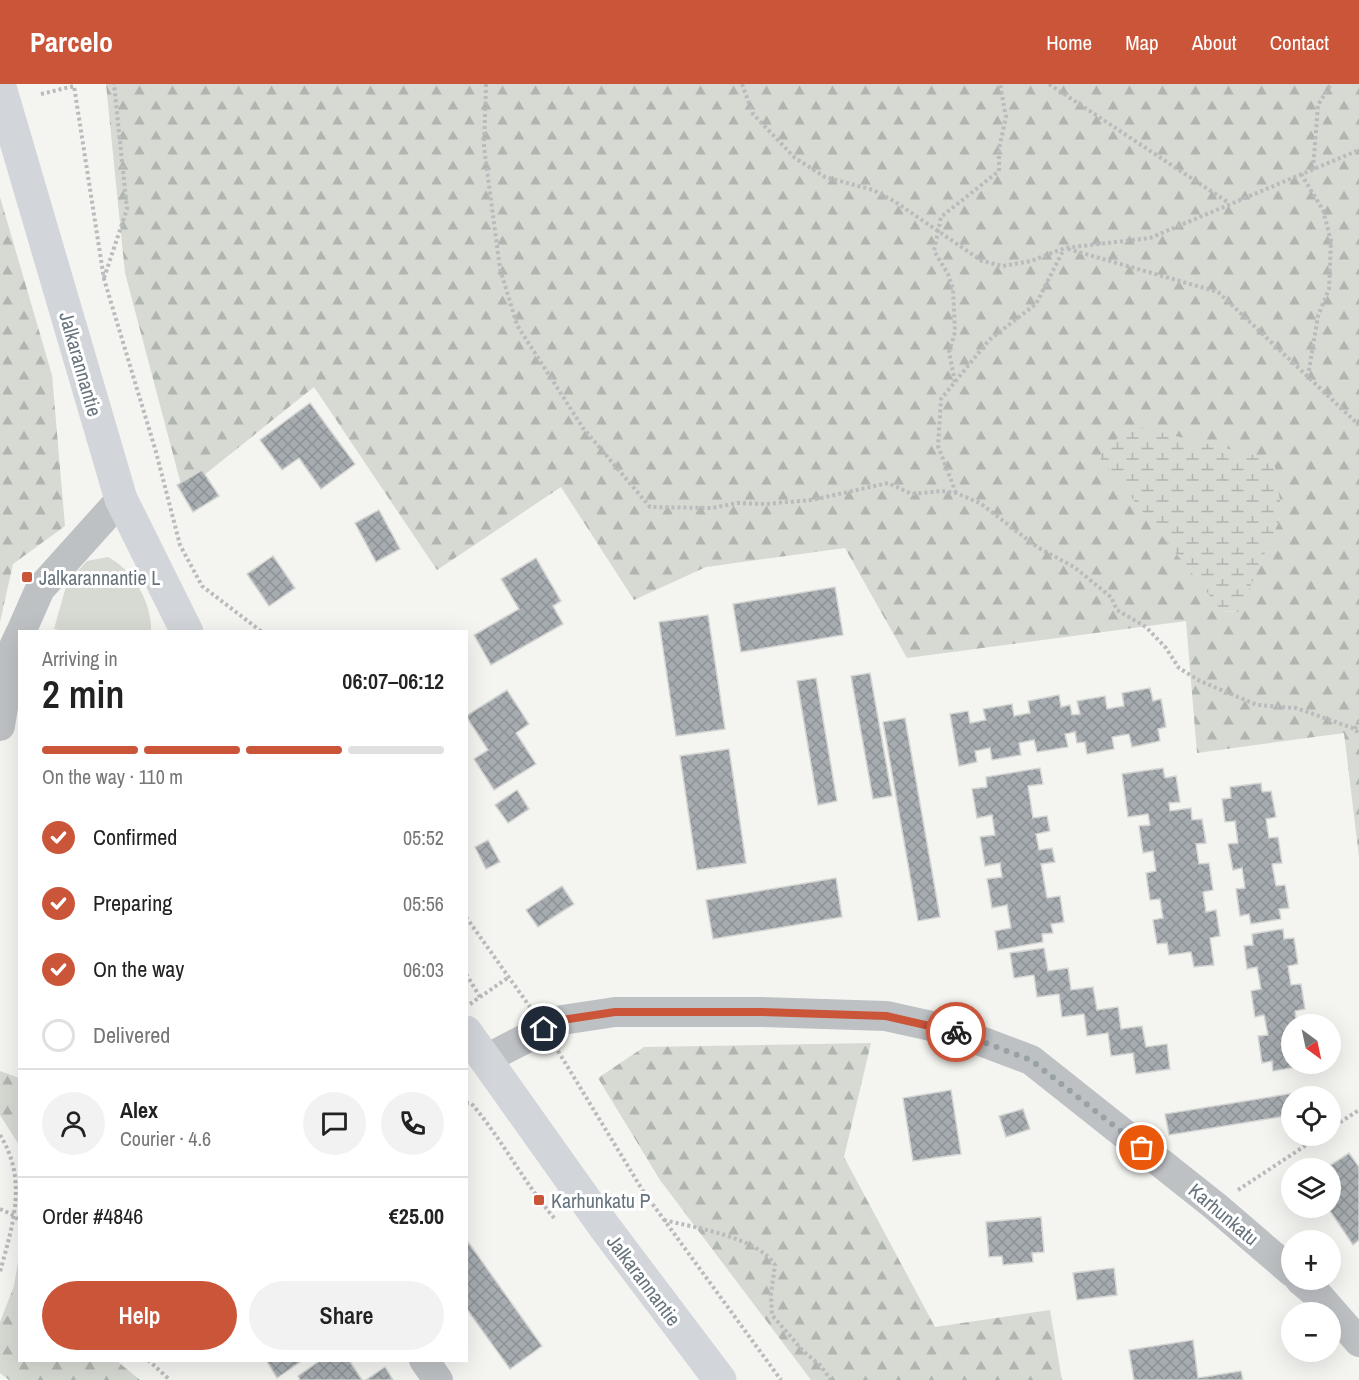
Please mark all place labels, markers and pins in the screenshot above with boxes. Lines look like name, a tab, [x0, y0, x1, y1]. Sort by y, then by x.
place label: Jalkarannantie L	[39, 564, 160, 591]
marker: Jalkarannantie L	[20, 570, 34, 584]
pin	[518, 1003, 569, 1054]
pin	[1116, 1122, 1167, 1173]
place label: Karhunkatu P	[551, 1187, 650, 1214]
marker: Karhunkatu P	[532, 1193, 546, 1207]

